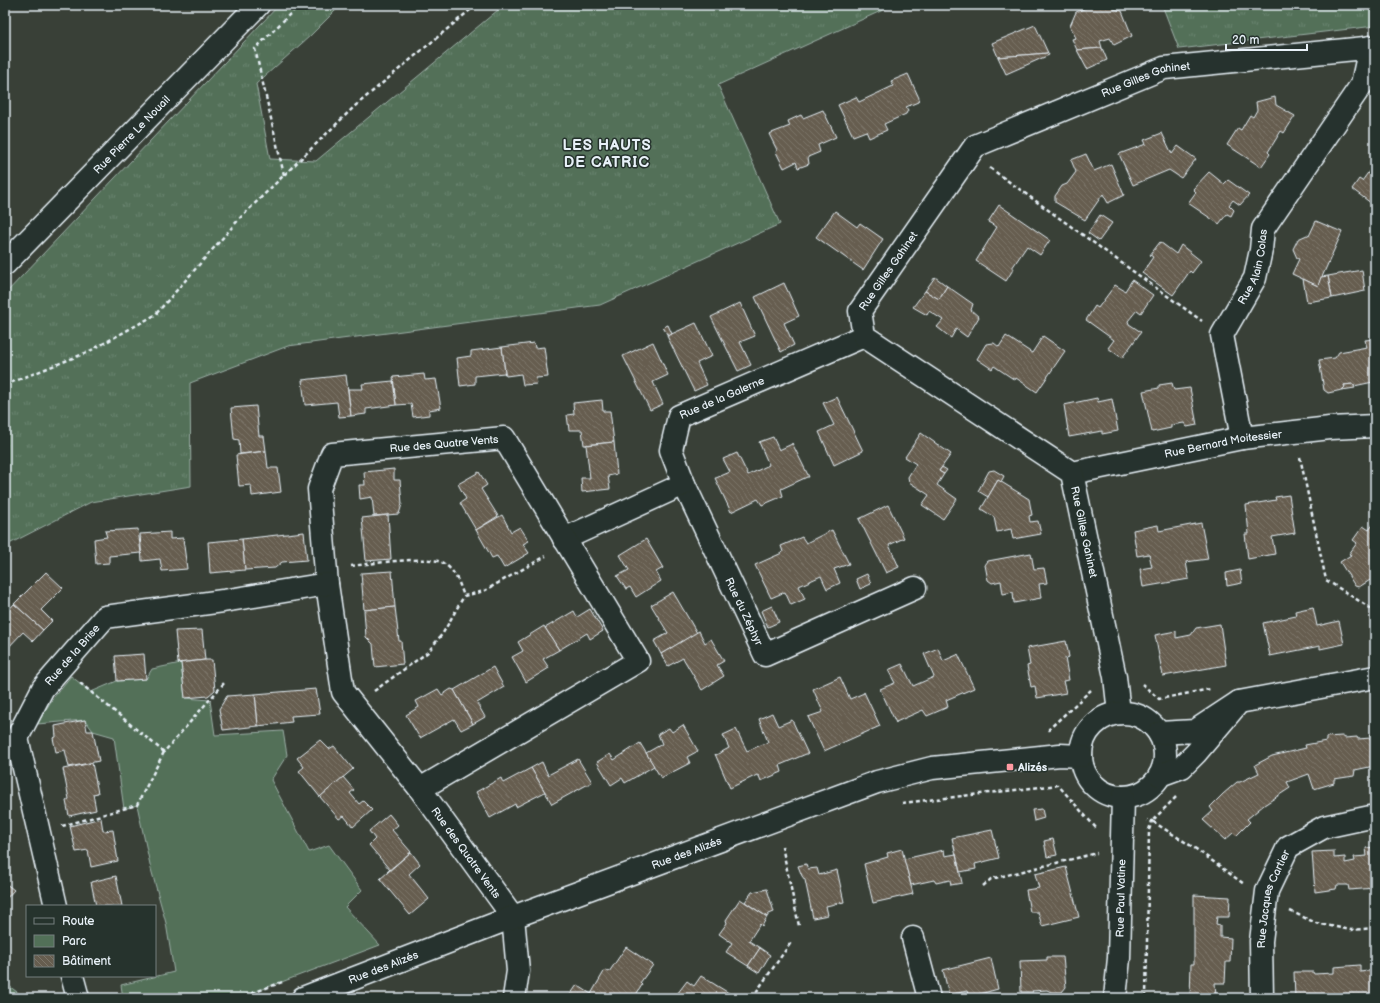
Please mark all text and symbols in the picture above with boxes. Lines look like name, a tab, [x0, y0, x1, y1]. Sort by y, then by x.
scale bar	[1226, 26, 1307, 52]
text: 20 m	[1232, 33, 1259, 48]
street label: Rue Gilles Gahinet	[1099, 59, 1191, 100]
street label: Rue Pierre Le Nouail	[90, 93, 173, 176]
district label: LES HAUTS DE CATRIC	[562, 136, 652, 172]
street label: Rue Gilles Gahinet	[856, 228, 920, 313]
street label: Rue Alain Colas	[1235, 228, 1270, 307]
street label: Rue de la Galerne	[677, 373, 767, 422]
street label: Rue Bernard Moitessier	[1163, 427, 1283, 460]
street label: Rue des Quatre Vents	[389, 433, 500, 455]
street label: Rue Gilles Gahinet	[1068, 485, 1100, 580]
street label: Rue du Zéphyr	[723, 575, 766, 648]
street label: Rue de la Brise	[42, 621, 103, 688]
place label: Alizés	[1017, 761, 1048, 774]
marker: Alizés	[1005, 762, 1015, 772]
street label: Rue des Quatre Vents	[429, 804, 504, 901]
street label: Rue des Alizés	[650, 834, 724, 872]
street label: Rue Jacques Cartier	[1254, 847, 1293, 948]
street label: Rue Paul Vatine	[1113, 858, 1128, 938]
legend	[26, 905, 156, 977]
text: Route	[62, 914, 94, 929]
text: Parc	[62, 934, 86, 949]
street label: Rue des Alizés	[346, 948, 420, 986]
text: Bâtiment	[62, 954, 111, 969]

